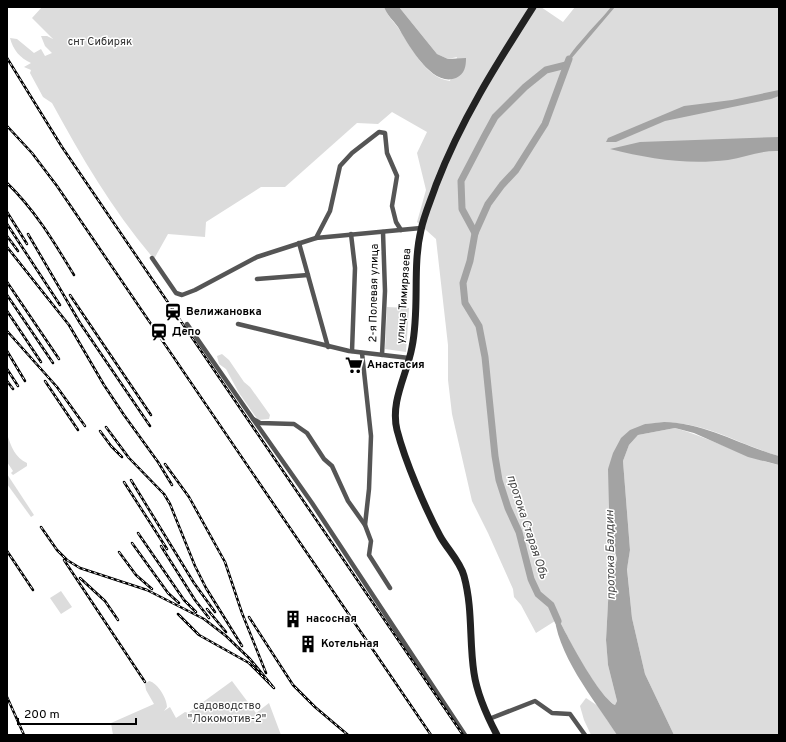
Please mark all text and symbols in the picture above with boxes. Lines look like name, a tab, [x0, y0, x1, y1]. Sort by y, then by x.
park label: снт Сибиряк	[68, 35, 132, 49]
street label: 2-я Полевая улица	[366, 243, 382, 342]
street label: улица Тимирязева	[394, 247, 414, 344]
station icon: Велижановка	[163, 302, 183, 322]
place label: Велижановка	[186, 305, 262, 319]
station icon: Депо	[149, 322, 169, 342]
place label: Депо	[172, 325, 201, 339]
supermarket icon: Анастасия	[344, 355, 364, 375]
place label: Анастасия	[367, 358, 425, 372]
water label: протока Старая Обь	[503, 473, 551, 581]
water label: протока Балдин	[602, 509, 620, 600]
building icon: насосная	[283, 609, 303, 629]
place label: насосная	[306, 612, 357, 626]
building icon: Котельная	[298, 634, 318, 654]
place label: Котельная	[321, 637, 379, 651]
park label: садоводство "Локомотив-2"	[188, 699, 266, 726]
scale bar	[18, 700, 136, 726]
text: 200 m	[24, 707, 60, 723]

